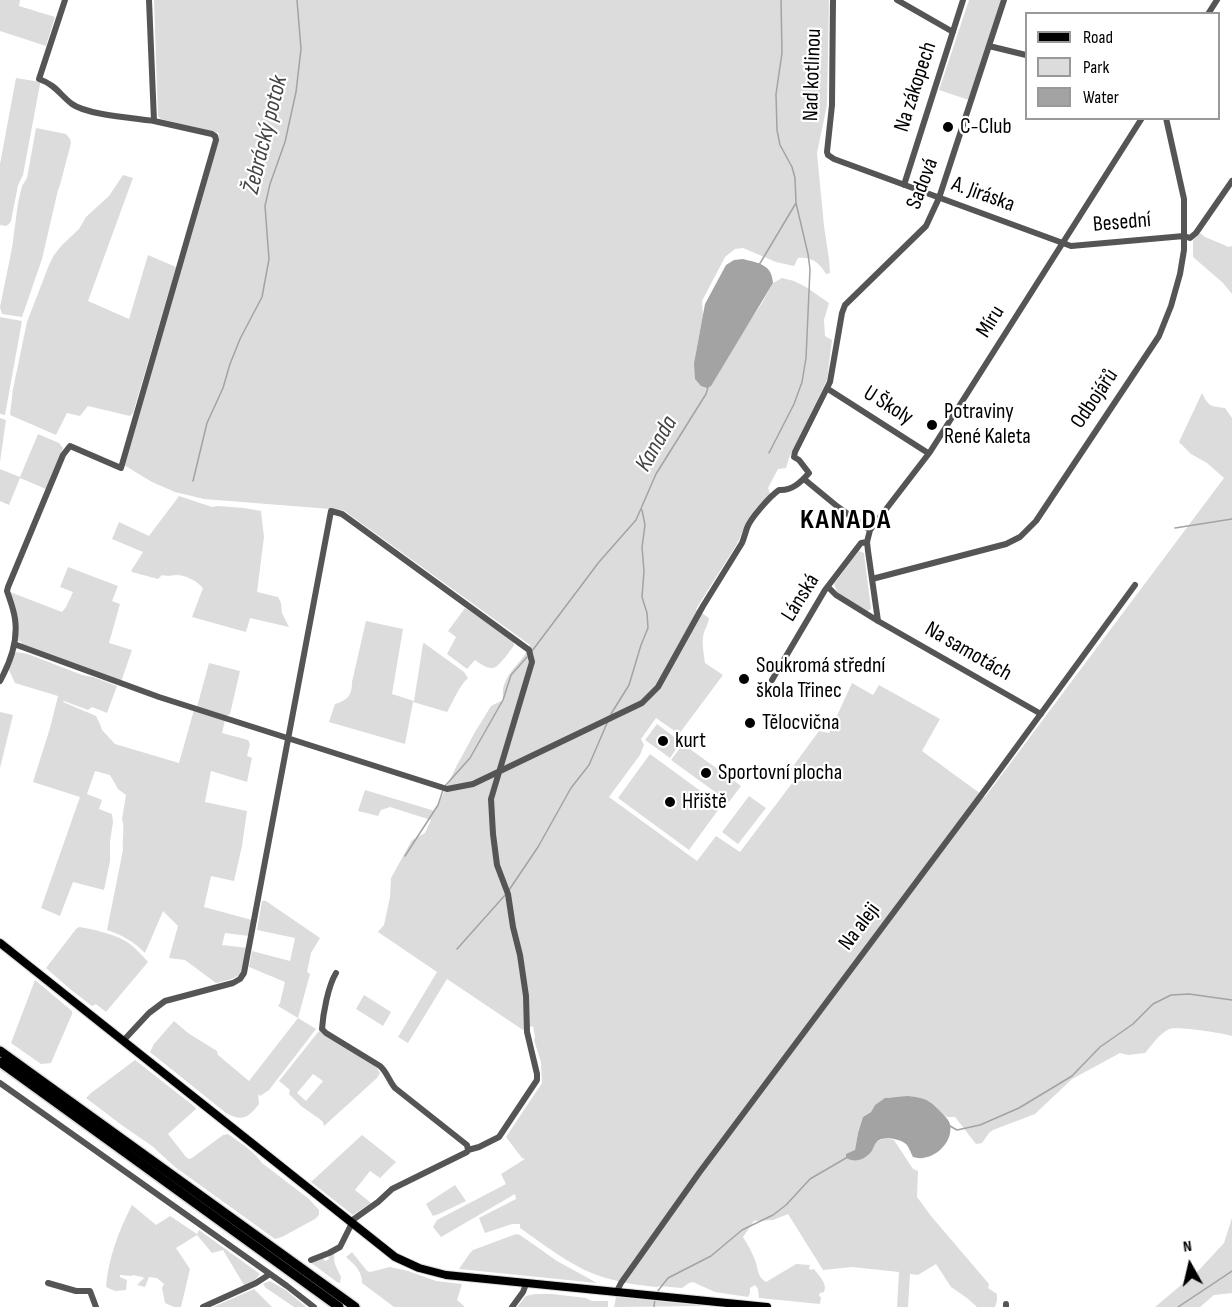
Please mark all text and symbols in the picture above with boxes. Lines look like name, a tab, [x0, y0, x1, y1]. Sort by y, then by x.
legend	[1025, 12, 1220, 120]
text: Road	[1083, 27, 1113, 48]
street label: Nad kotlinou	[798, 28, 828, 122]
street label: Na zákopech	[889, 39, 943, 135]
text: Park	[1083, 57, 1109, 78]
water label: Žebrácký potok	[237, 73, 295, 197]
text: Water	[1083, 87, 1119, 108]
place label: C-Club	[960, 114, 1012, 140]
marker: C-Club	[941, 120, 955, 134]
street label: Sadová	[901, 155, 945, 213]
street label: A. Jiráska	[948, 171, 1018, 219]
street label: Besední	[1092, 207, 1152, 239]
street label: Míru	[971, 301, 1011, 343]
street label: Odbojářů	[1066, 364, 1124, 434]
street label: U Školy	[858, 381, 918, 431]
place label: Potraviny René Kaleta	[944, 399, 1031, 451]
water label: Kanada	[630, 411, 684, 477]
marker: Potraviny René Kaleta	[925, 418, 939, 432]
district label: KANADA	[800, 504, 892, 538]
street label: Lánská	[776, 569, 826, 627]
street label: Na samotách	[920, 617, 1016, 687]
place label: Soukromá střední škola Třinec	[756, 653, 885, 704]
marker: Soukromá střední škola Třinec	[737, 672, 751, 686]
place label: Tělocvična	[762, 710, 839, 736]
marker: Tělocvična	[743, 716, 757, 730]
place label: kurt	[675, 728, 706, 754]
marker: kurt	[656, 734, 670, 748]
place label: Sportovní plocha	[718, 760, 842, 786]
marker: Sportovní plocha	[699, 766, 713, 780]
place label: Hřiště	[682, 789, 727, 815]
marker: Hřiště	[663, 795, 677, 809]
street label: Na aleji	[834, 898, 886, 956]
north arrow	[1160, 1235, 1220, 1295]
text: N	[1182, 1237, 1193, 1257]

